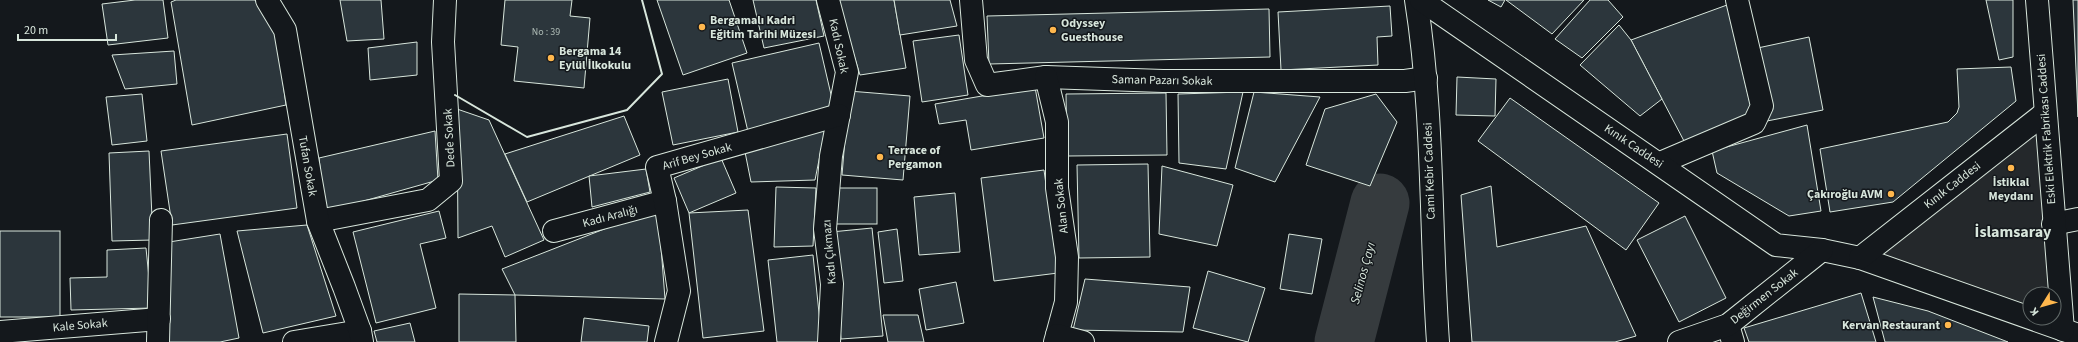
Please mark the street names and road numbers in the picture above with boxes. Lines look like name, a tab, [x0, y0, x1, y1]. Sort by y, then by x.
street label: Kadı Sokak	[824, 17, 853, 75]
street label: Eski Elektrik Fabrikası Caddesi	[2033, 53, 2060, 205]
street label: Saman Pazarı Sokak	[1111, 71, 1213, 90]
street label: Dede Sokak	[439, 108, 460, 168]
street label: Kınık Caddesi	[1601, 120, 1667, 172]
street label: Cami Kebir Caddesi	[1419, 122, 1440, 220]
street label: Tufan Sokak	[294, 134, 321, 198]
street label: Arif Bey Sokak	[661, 138, 734, 174]
street label: Kınık Caddesi	[1920, 158, 1984, 213]
street label: Alan Sokak	[1050, 177, 1073, 234]
street label: Kadı Aralığı	[581, 201, 640, 232]
street label: Kadı Çıkmazı	[818, 219, 841, 285]
street label: Değirmen Sokak	[1727, 264, 1802, 328]
street label: Kale Sokak	[52, 315, 108, 336]

